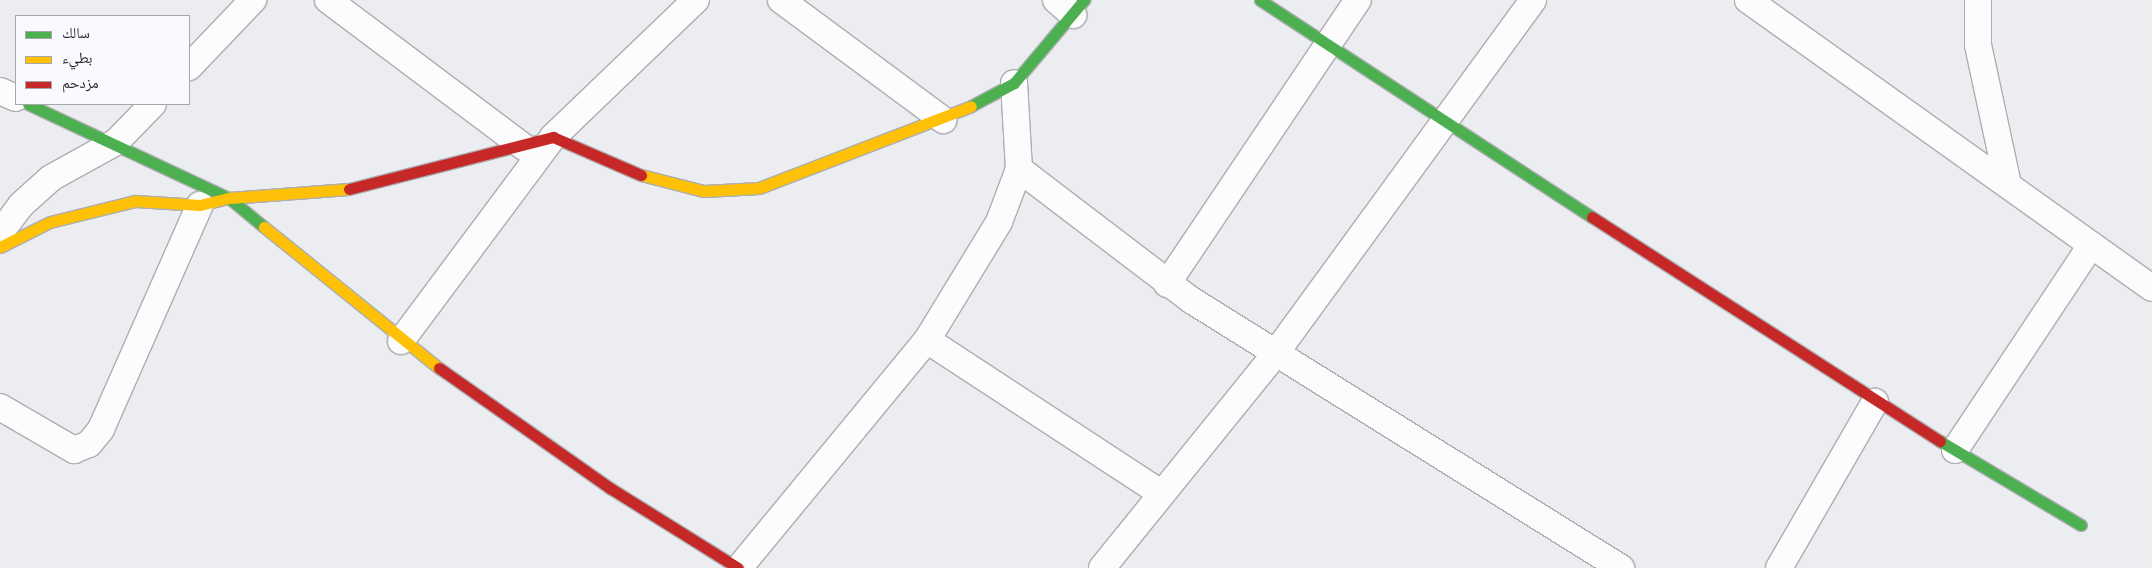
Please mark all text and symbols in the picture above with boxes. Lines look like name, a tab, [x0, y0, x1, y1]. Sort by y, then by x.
legend	[15, 15, 190, 105]
text: سالك	[62, 23, 90, 42]
text: بطيء	[62, 48, 92, 67]
text: مزدحم	[62, 73, 99, 92]

